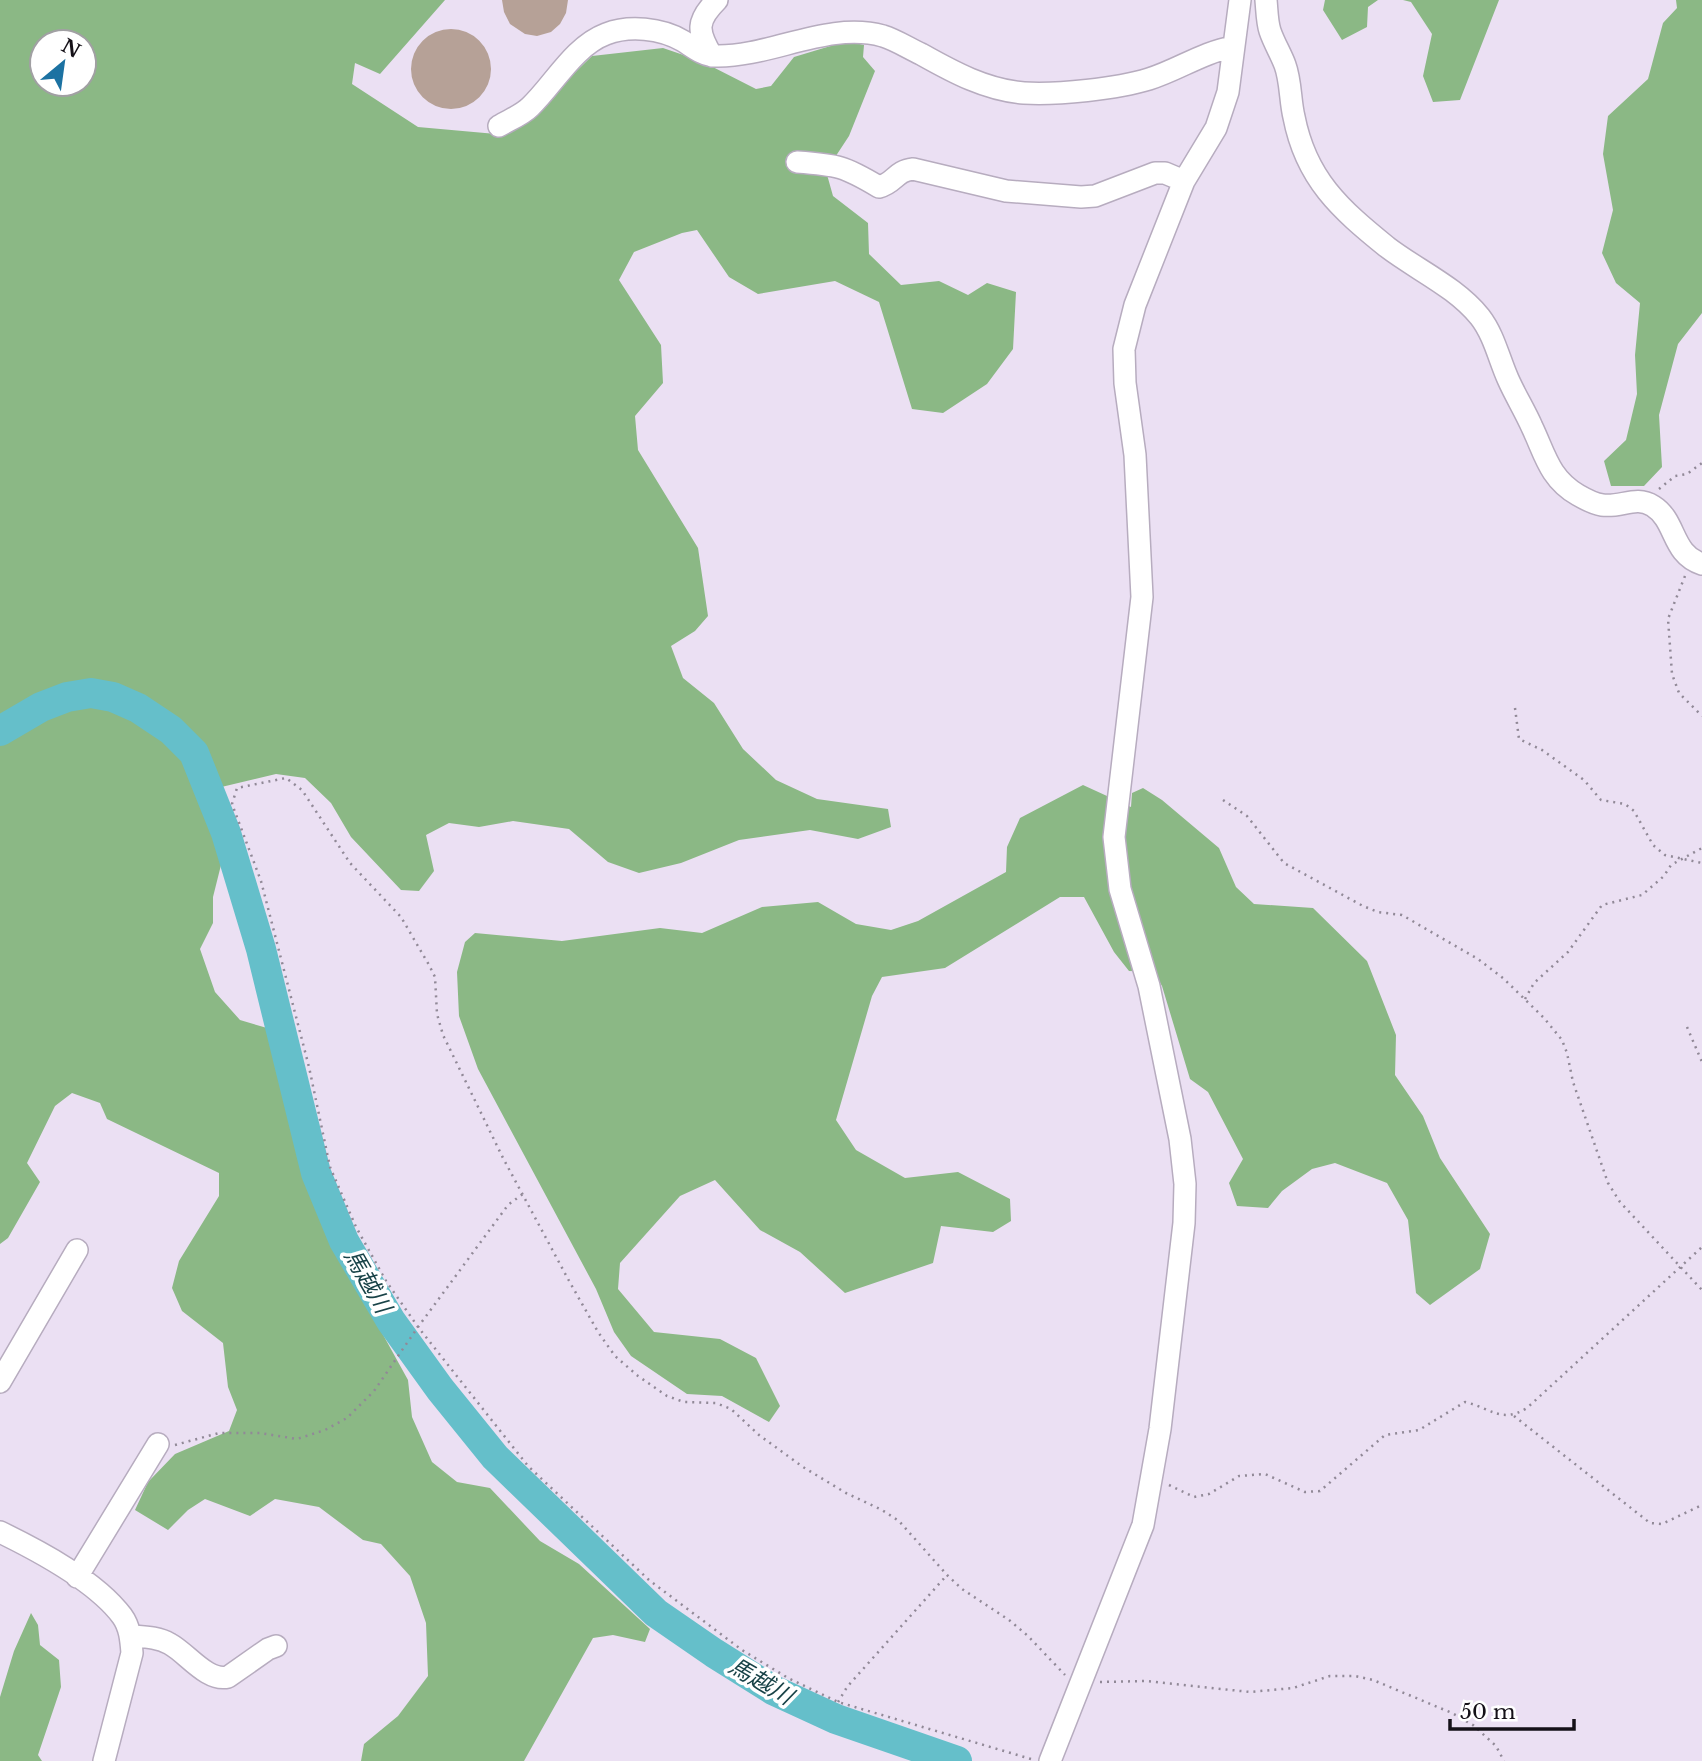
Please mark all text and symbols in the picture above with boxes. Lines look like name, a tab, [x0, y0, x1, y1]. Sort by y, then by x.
north arrow	[28, 28, 98, 98]
text: N	[58, 34, 85, 63]
water label: 馬越川	[339, 1244, 399, 1320]
water label: 馬越川	[724, 1652, 800, 1712]
scale bar	[1450, 1688, 1574, 1732]
text: 50 m	[1460, 1699, 1516, 1725]

